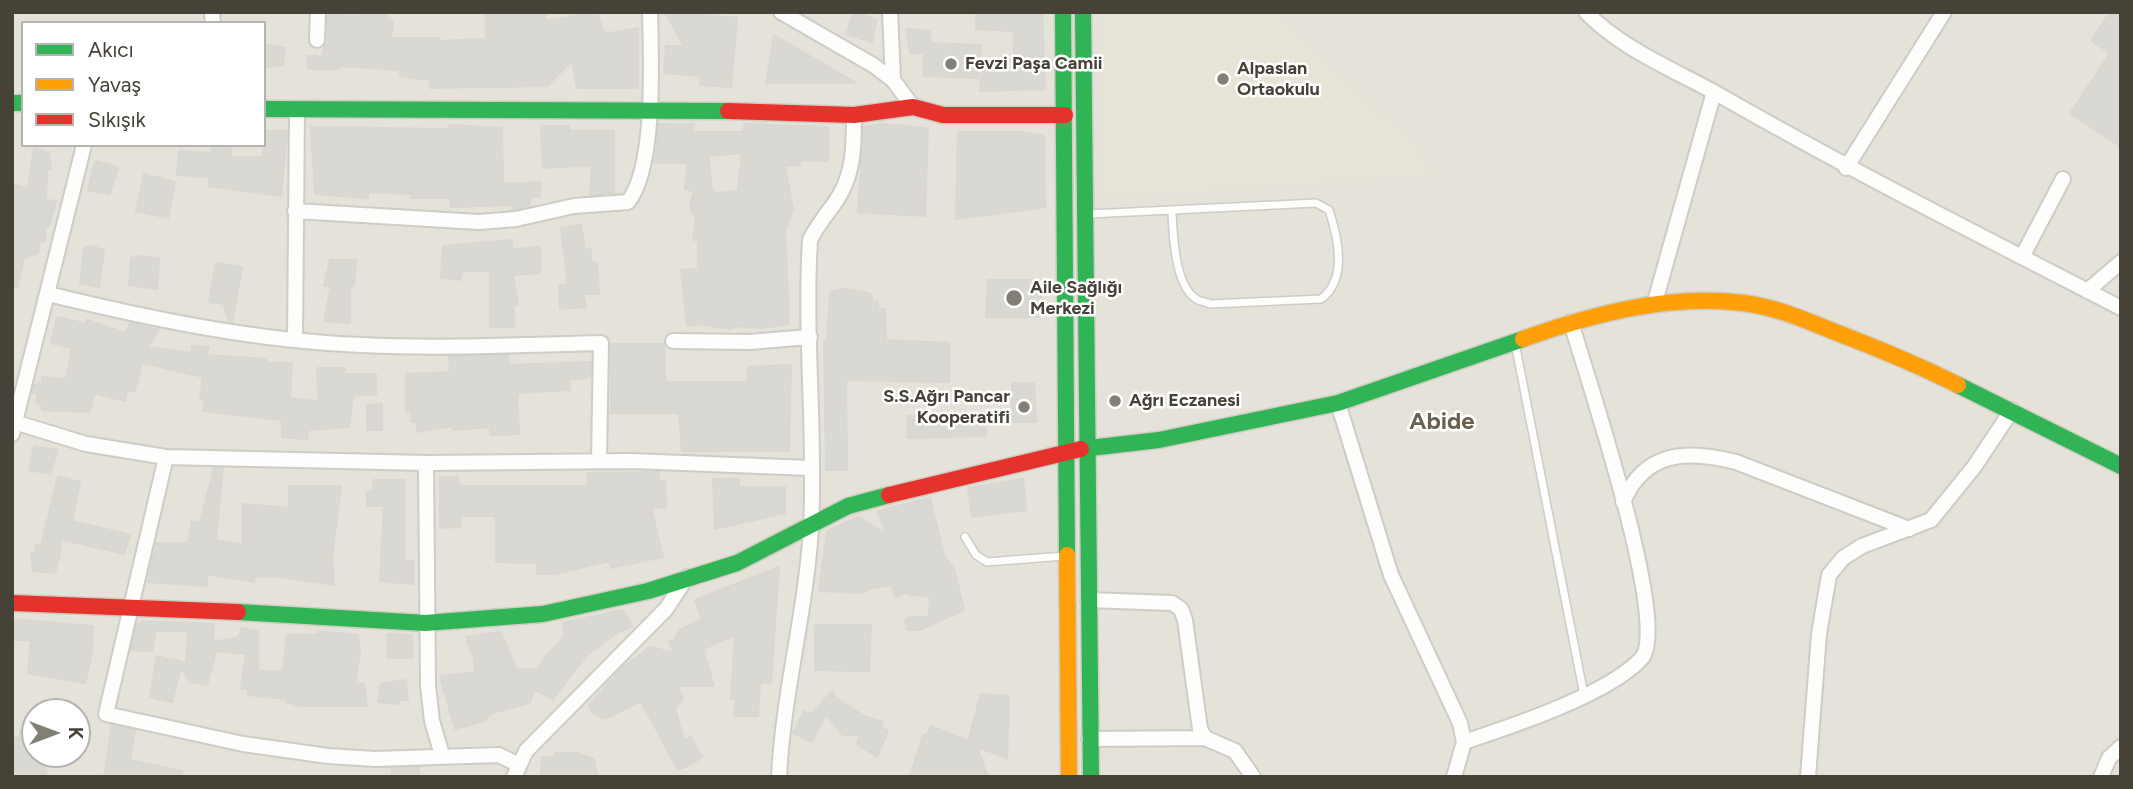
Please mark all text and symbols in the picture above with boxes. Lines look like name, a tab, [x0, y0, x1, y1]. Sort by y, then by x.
legend	[21, 21, 266, 147]
text: Akıcı	[88, 37, 134, 62]
place label: Fevzi Paşa Camii	[965, 53, 1103, 75]
marker: Fevzi Paşa Camii	[943, 56, 959, 72]
place label: Alpaslan Ortaokulu	[1237, 58, 1320, 100]
marker: Alpaslan Ortaokulu	[1215, 71, 1231, 87]
text: Yavaş	[88, 72, 141, 97]
text: Sıkışık	[88, 107, 146, 132]
place label: Aile Sağlığı Merkezi	[1030, 277, 1122, 320]
marker: Aile Sağlığı Merkezi	[1004, 288, 1024, 308]
place label: S.S.Ağrı Pancar Kooperatifi	[883, 386, 1010, 428]
place label: Ağrı Eczanesi	[1129, 390, 1240, 412]
marker: Ağrı Eczanesi	[1107, 393, 1123, 409]
marker: S.S.Ağrı Pancar Kooperatifi	[1016, 399, 1032, 415]
district label: Abide	[1409, 408, 1475, 436]
north arrow	[21, 698, 91, 768]
text: K	[64, 727, 87, 739]

